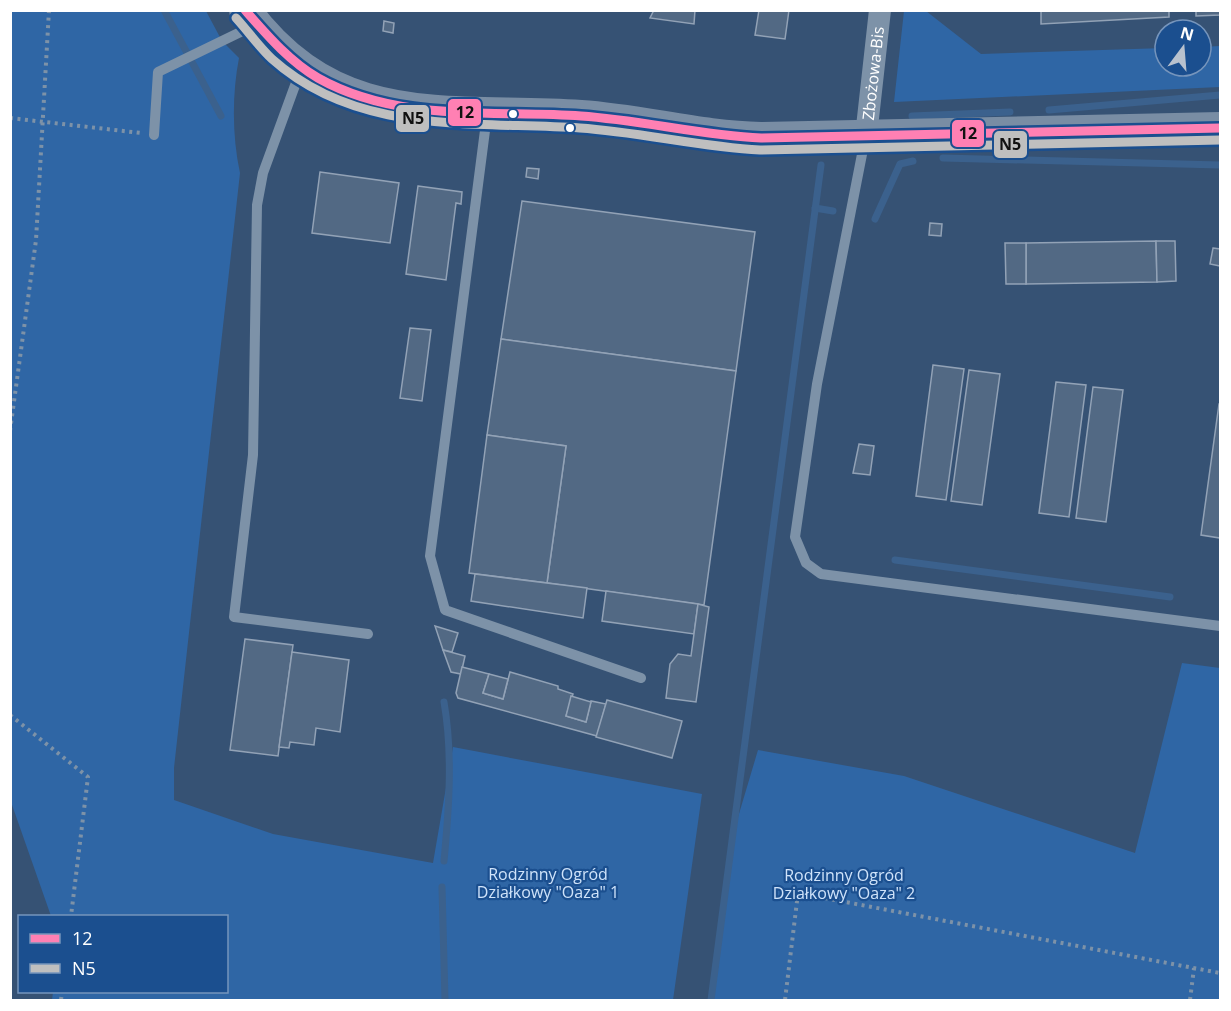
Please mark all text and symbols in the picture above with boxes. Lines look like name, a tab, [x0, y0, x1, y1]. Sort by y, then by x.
north arrow	[1153, 18, 1213, 78]
text: N	[1178, 21, 1196, 46]
street label: Zbożowa-Bis	[857, 25, 889, 121]
line badge: 12	[447, 98, 482, 127]
text: 12	[456, 101, 474, 123]
line badge: N5	[395, 104, 430, 133]
text: N5	[402, 107, 424, 129]
unlabelled marker	[507, 108, 519, 120]
line badge: 12	[951, 119, 985, 148]
unlabelled marker	[564, 122, 576, 134]
text: 12	[959, 122, 977, 144]
line badge: N5	[993, 130, 1028, 159]
text: N5	[999, 133, 1021, 155]
park label: Rodzinny Ogród Działkowy "Oaza" 1	[477, 863, 619, 903]
park label: Rodzinny Ogród Działkowy "Oaza" 2	[773, 864, 915, 904]
legend	[18, 915, 228, 993]
text: 12	[72, 926, 93, 950]
text: N5	[72, 956, 96, 980]

